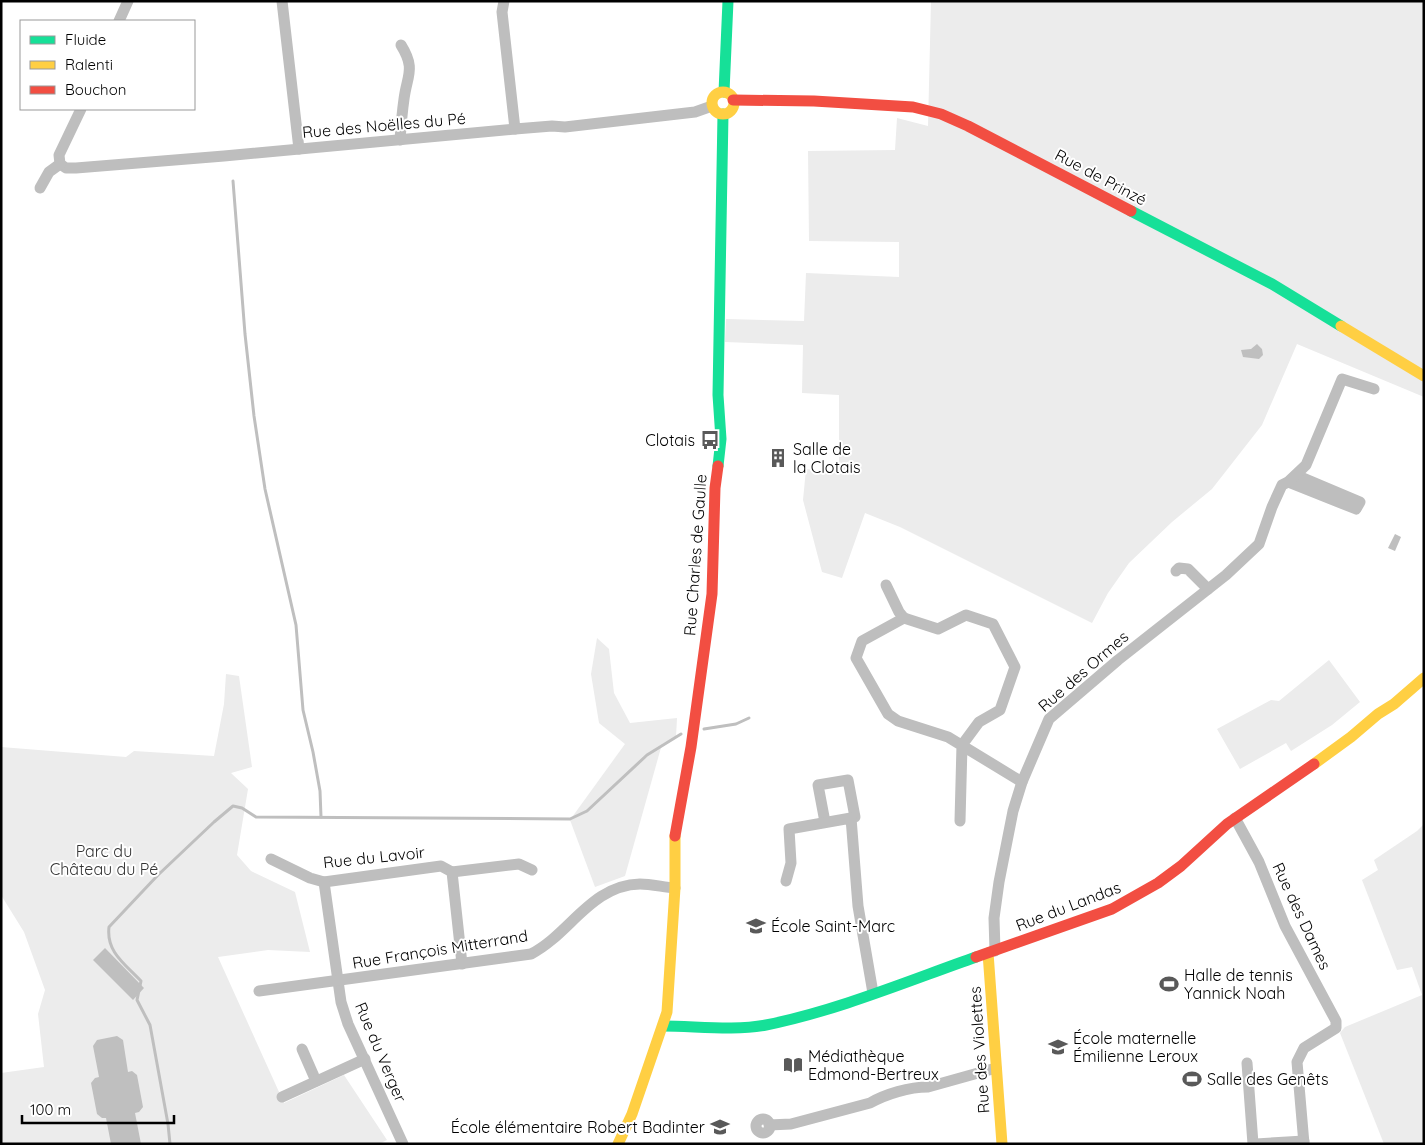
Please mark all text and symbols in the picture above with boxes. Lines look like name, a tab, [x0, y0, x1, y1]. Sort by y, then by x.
legend	[20, 20, 195, 110]
text: Fluide	[65, 30, 106, 49]
text: Ralenti	[65, 55, 113, 74]
text: Bouchon	[65, 80, 126, 99]
street label: Rue des Noëlles du Pé	[301, 108, 467, 142]
street label: Rue de Prinzé	[1052, 144, 1150, 210]
bus stop icon: Clotais	[699, 429, 721, 451]
place label: Clotais	[645, 430, 695, 450]
place label: Salle de la Clotais	[793, 439, 860, 477]
building icon: Salle de la Clotais	[767, 447, 789, 469]
street label: Rue Charles de Gaulle	[679, 473, 711, 637]
street label: Rue des Ormes	[1034, 626, 1132, 716]
park label: Parc du Château du Pé	[50, 841, 158, 879]
street label: Rue du Lavoir	[322, 842, 426, 872]
street label: Rue des Dames	[1268, 859, 1336, 973]
street label: Rue du Landas	[1013, 877, 1123, 935]
school or university icon: École Saint-Marc	[745, 915, 767, 937]
place label: École Saint-Marc	[771, 916, 895, 936]
street label: Rue François Mitterrand	[351, 925, 529, 973]
place label: Halle de tennis Yannick Noah	[1184, 965, 1293, 1003]
sports icon: Halle de tennis Yannick Noah	[1158, 973, 1180, 995]
street label: Rue des Violettes	[965, 986, 993, 1114]
street label: Rue du Verger	[351, 999, 411, 1105]
place label: École maternelle Émilienne Leroux	[1073, 1028, 1198, 1066]
school or university icon: École maternelle Émilienne Leroux	[1047, 1036, 1069, 1058]
place label: Médiathèque Edmond-Bertreux	[808, 1046, 939, 1084]
library icon: Médiathèque Edmond-Bertreux	[782, 1054, 804, 1076]
sports icon: Salle des Genêts	[1181, 1068, 1203, 1090]
place label: Salle des Genêts	[1207, 1069, 1329, 1089]
scale bar	[22, 1092, 175, 1124]
text: 100 m	[30, 1100, 71, 1119]
school or university icon: École élémentaire Robert Badinter	[709, 1116, 731, 1138]
place label: École élémentaire Robert Badinter	[451, 1117, 705, 1137]

